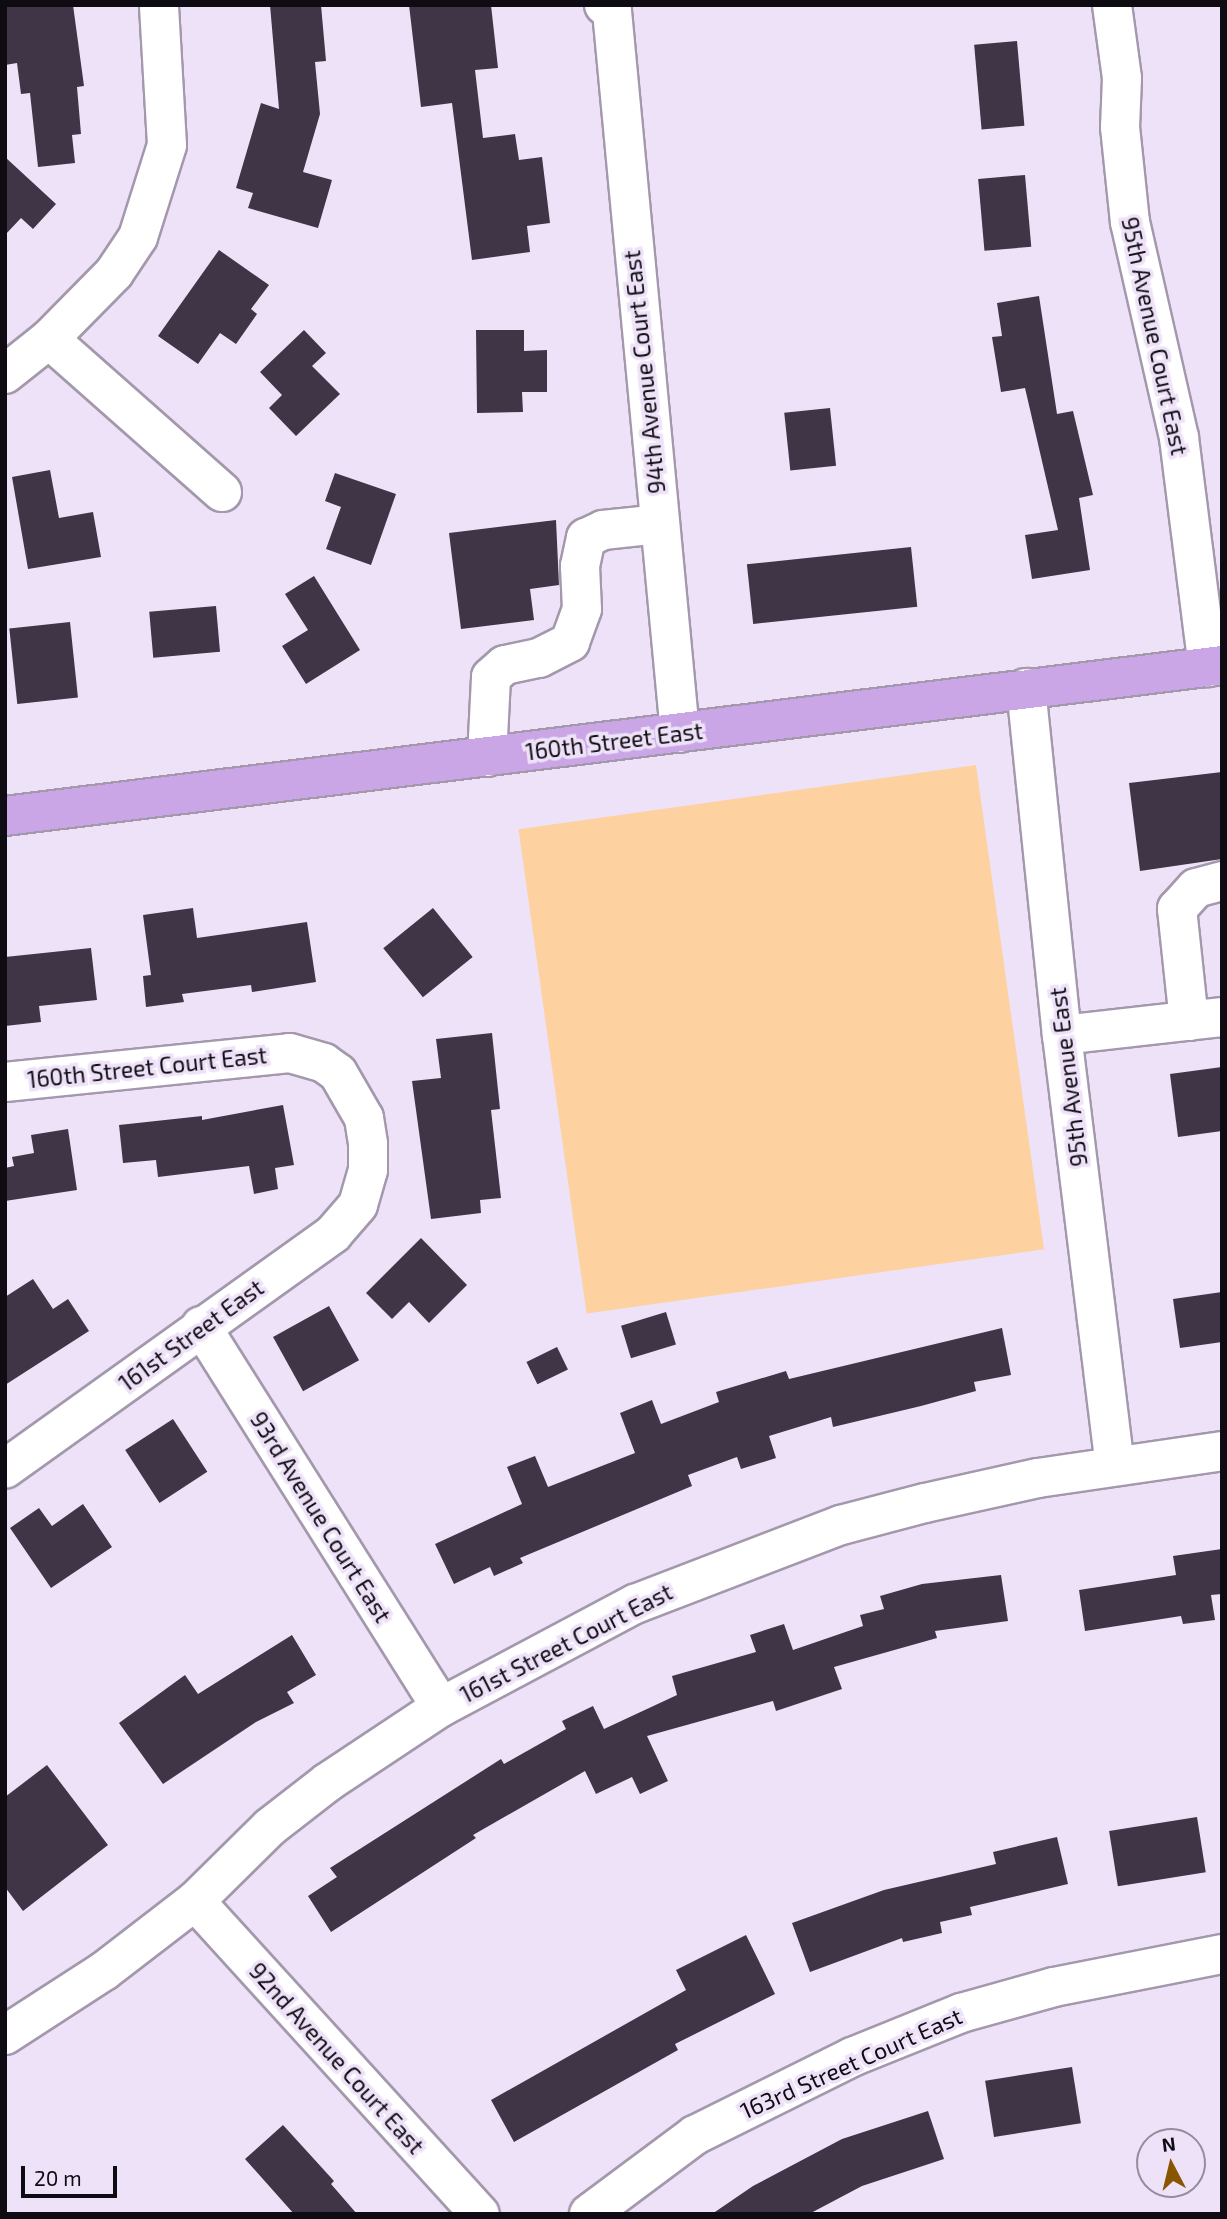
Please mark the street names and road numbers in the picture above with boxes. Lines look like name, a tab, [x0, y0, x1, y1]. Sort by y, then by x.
street label: 95th Avenue Court East	[1116, 214, 1194, 458]
street label: 94th Avenue Court East	[617, 249, 671, 495]
street label: 160th Street East	[524, 716, 704, 766]
street label: 95th Avenue East	[1043, 986, 1093, 1168]
street label: 160th Street Court East	[26, 1041, 268, 1093]
street label: 161st Street East	[113, 1273, 269, 1397]
street label: 93rd Avenue Court East	[245, 1406, 397, 1628]
street label: 161st Street Court East	[455, 1577, 677, 1709]
street label: 92nd Avenue Court East	[244, 1957, 430, 2159]
street label: 163rd Street Court East	[736, 2002, 966, 2124]

